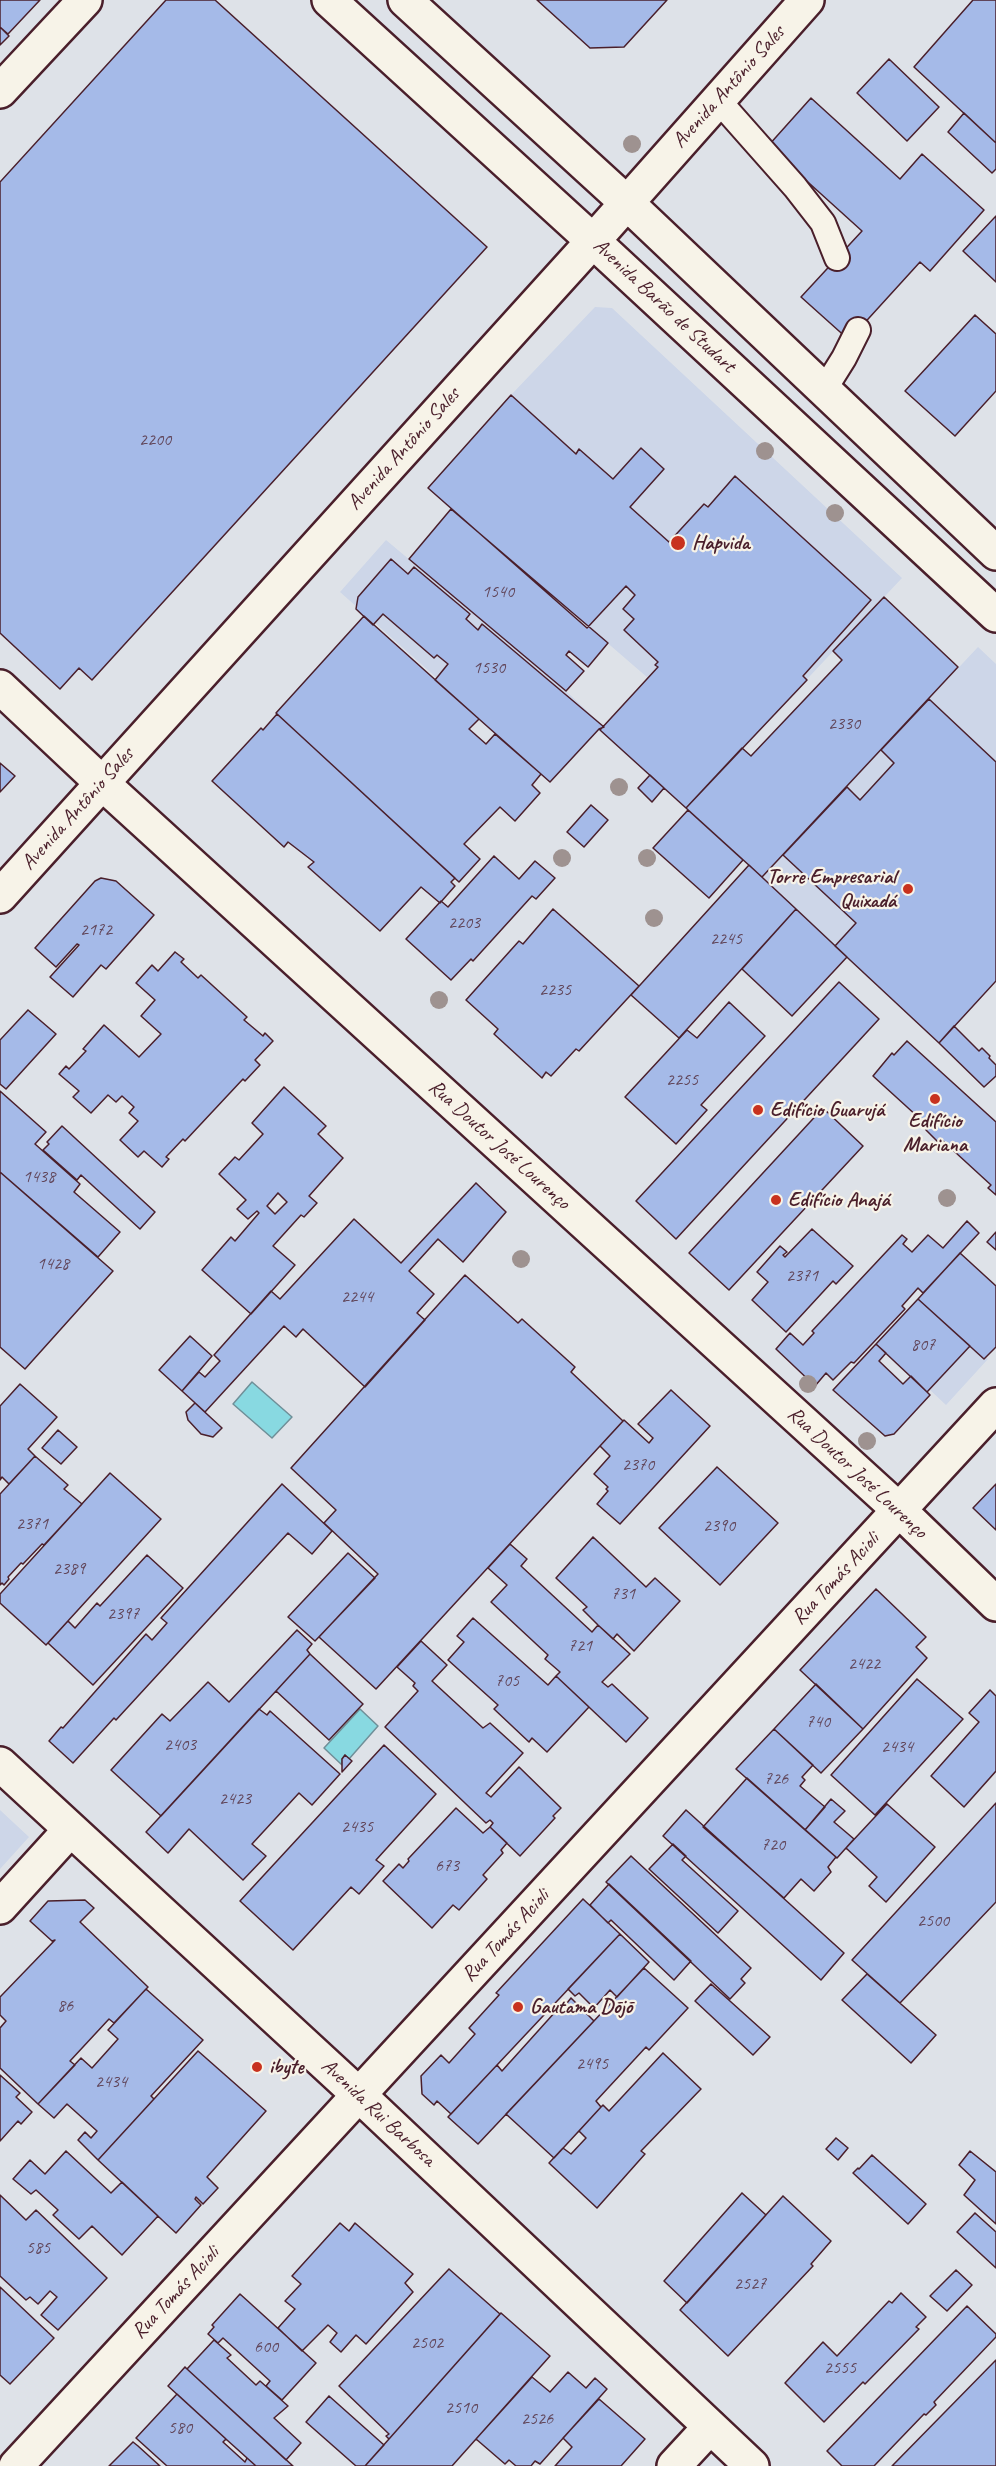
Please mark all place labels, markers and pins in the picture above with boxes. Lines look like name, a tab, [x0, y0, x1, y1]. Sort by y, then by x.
place label: Hapvida	[692, 530, 750, 556]
marker: Hapvida	[669, 534, 687, 552]
place label: Torre Empresarial Quixadá	[767, 864, 896, 914]
marker: Torre Empresarial Quixadá	[901, 882, 915, 896]
marker: Edifício Mariana	[928, 1092, 942, 1106]
place label: Edifício Guarujá	[770, 1097, 884, 1123]
marker: Edifício Guarujá	[751, 1103, 765, 1117]
place label: Edifício Mariana	[903, 1108, 967, 1158]
place label: Edifício Anajá	[788, 1187, 890, 1213]
marker: Edifício Anajá	[769, 1193, 783, 1207]
place label: Gautama Dōjō	[530, 1994, 632, 2020]
marker: Gautama Dōjō	[511, 2000, 525, 2014]
place label: ibyte	[269, 2054, 304, 2080]
marker: ibyte	[250, 2060, 264, 2074]

